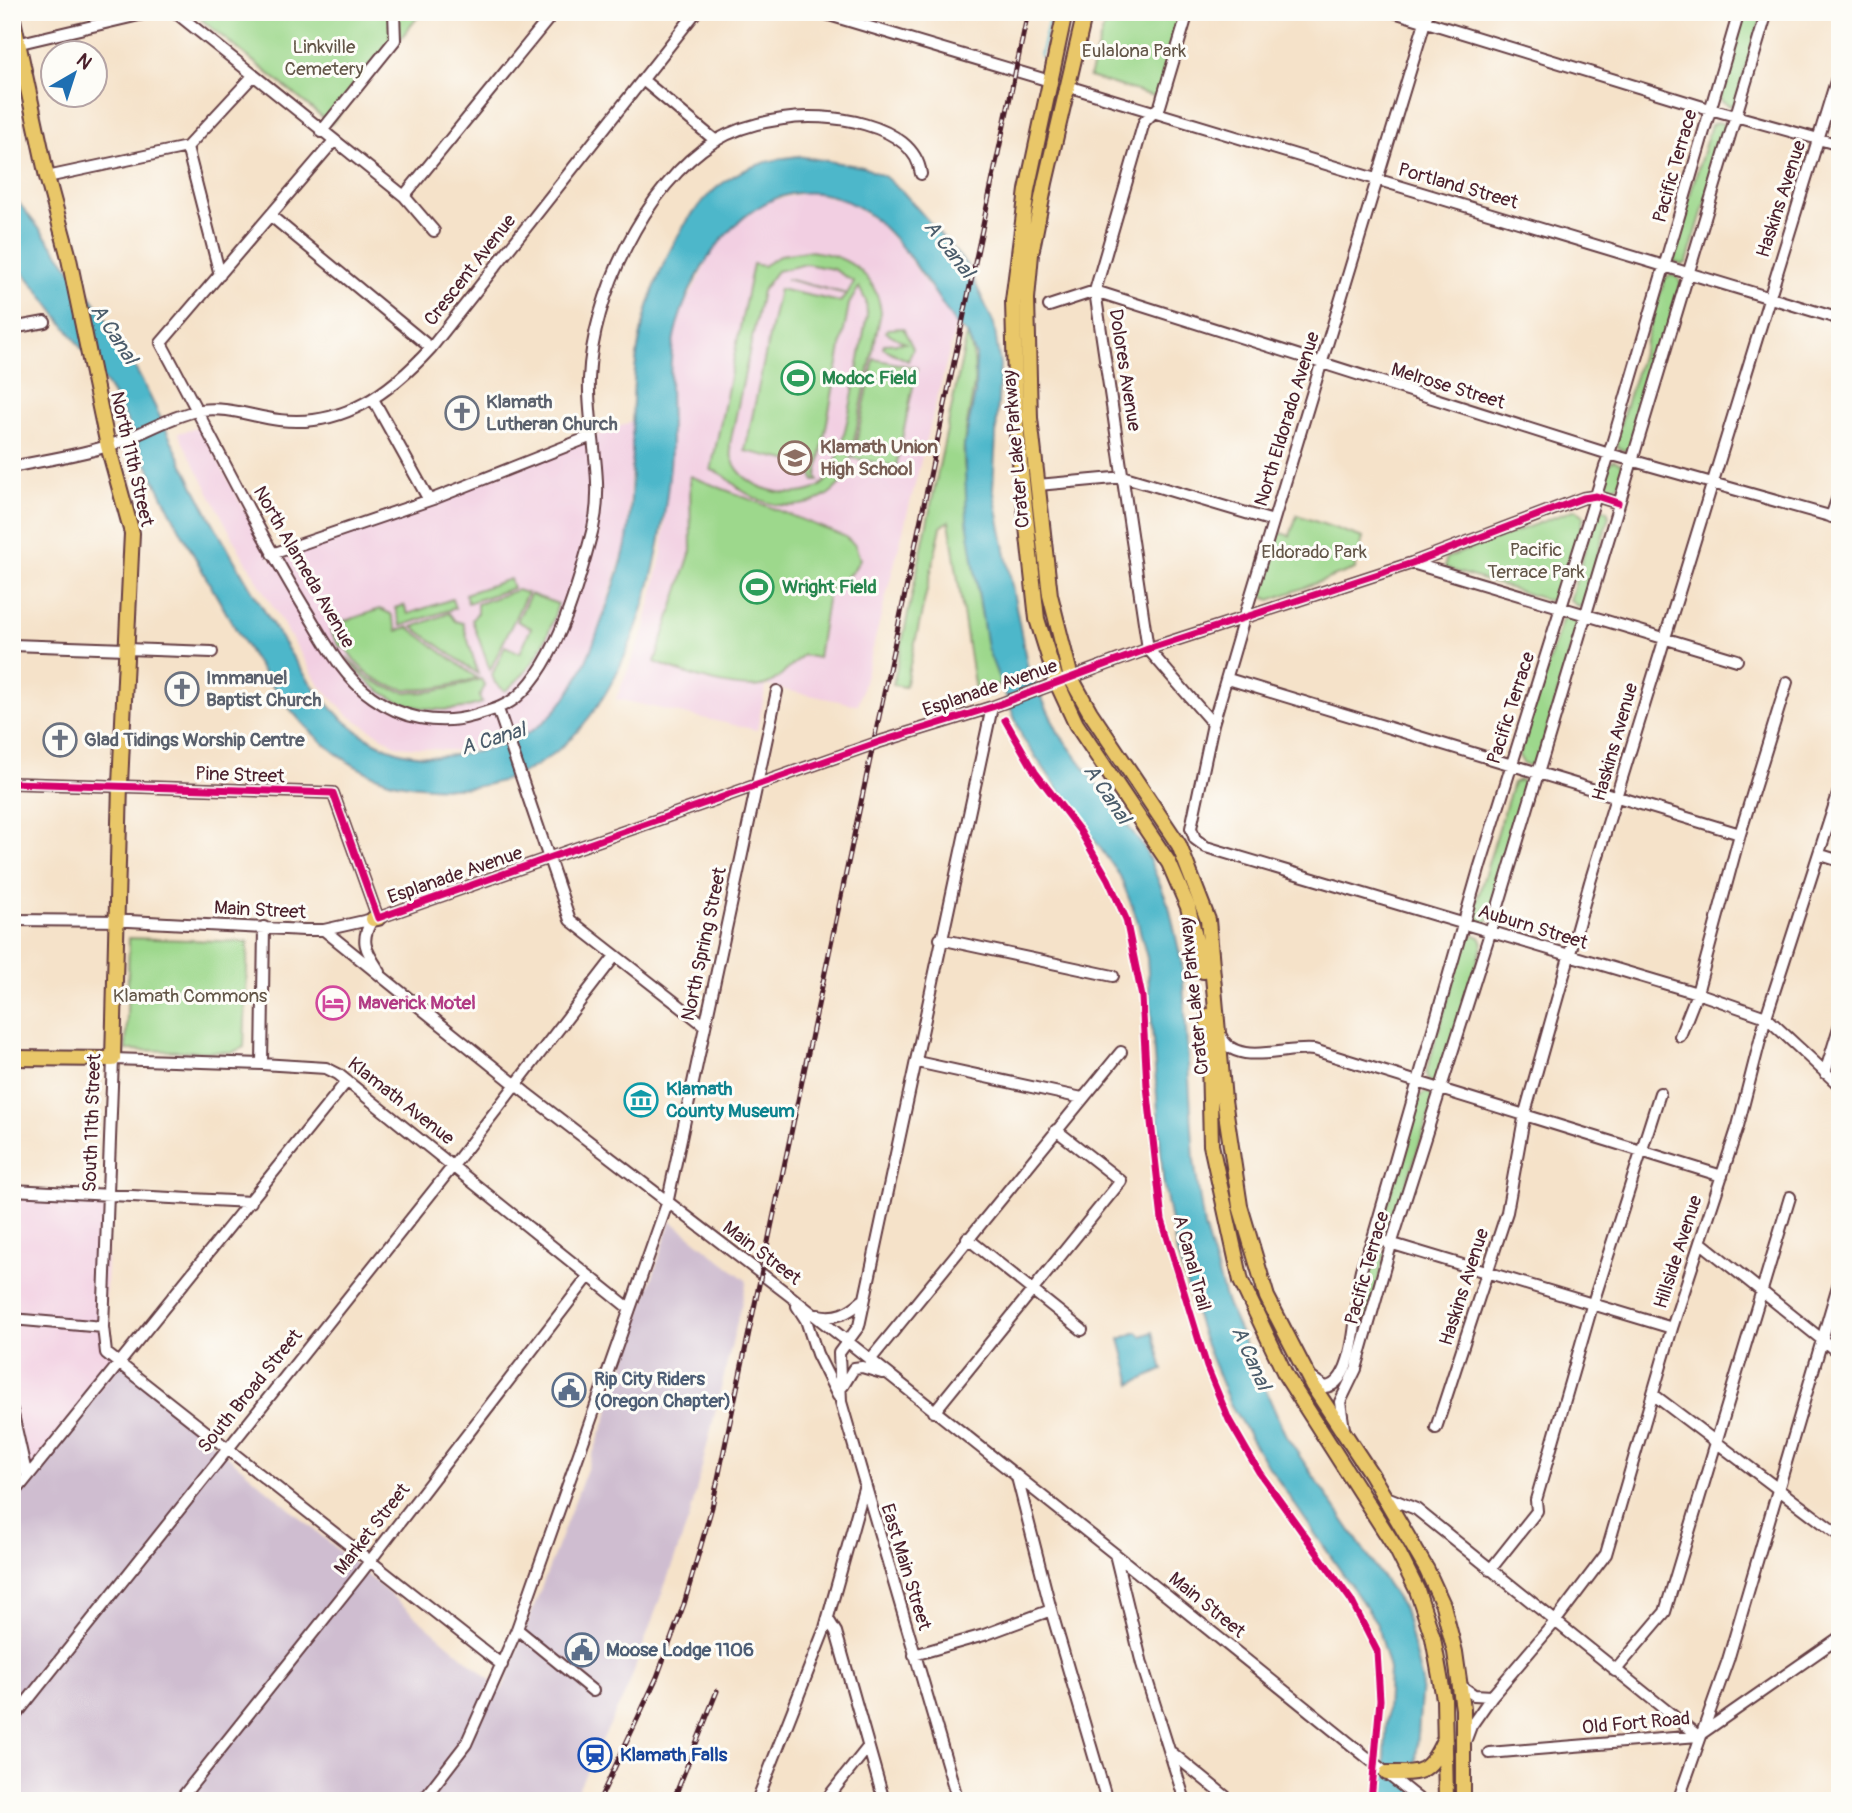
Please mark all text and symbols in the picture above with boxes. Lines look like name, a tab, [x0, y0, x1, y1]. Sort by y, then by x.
park label: Linkville Cemetery	[284, 35, 364, 81]
north arrow	[38, 38, 108, 108]
park label: Eulalona Park	[1082, 39, 1186, 63]
text: N	[72, 48, 97, 75]
street label: Pacific Terrace	[1647, 106, 1703, 225]
street label: Haskins Avenue	[1751, 137, 1811, 261]
street label: Portland Street	[1395, 157, 1521, 215]
street label: Crescent Avenue	[419, 209, 522, 331]
water label: A Canal	[918, 214, 981, 285]
water label: A Canal	[84, 299, 145, 371]
street label: Dolores Avenue	[1103, 307, 1147, 434]
street label: North Eldorado Avenue	[1249, 328, 1325, 509]
street label: Melrose Street	[1388, 357, 1508, 415]
sports icon: Modoc Field	[779, 359, 817, 397]
place label: Modoc Field	[822, 366, 917, 390]
street label: Crater Lake Parkway	[997, 369, 1035, 529]
street label: North 11th Street	[105, 389, 159, 529]
place label: Klamath Lutheran Church	[486, 390, 618, 436]
church icon: Klamath Lutheran Church	[443, 394, 481, 432]
place label: Klamath Union High School	[820, 435, 938, 481]
school or university icon: Klamath Union High School	[776, 439, 814, 477]
street label: North Alameda Avenue	[248, 482, 360, 653]
park label: Pacific Terrace Park	[1487, 538, 1585, 584]
park label: Eldorado Park	[1261, 540, 1367, 564]
sports icon: Wright Field	[738, 568, 776, 606]
place label: Wright Field	[782, 575, 877, 599]
street label: Pacific Terrace	[1482, 648, 1541, 767]
street label: Esplanade Avenue	[919, 653, 1061, 722]
place label: Immanuel Baptist Church	[206, 666, 321, 712]
church icon: Immanuel Baptist Church	[163, 670, 201, 708]
street label: Haskins Avenue	[1587, 680, 1644, 804]
water label: A Canal	[457, 716, 531, 762]
church icon: Glad Tidings Worship Centre	[41, 721, 79, 759]
place label: Glad Tidings Worship Centre	[84, 728, 305, 752]
water label: A Canal	[1077, 759, 1138, 831]
street label: Pine Street	[195, 761, 285, 789]
street label: Esplanade Avenue	[384, 840, 526, 909]
street label: North Spring Street	[676, 865, 732, 1023]
street label: Main Street	[213, 896, 307, 924]
street label: Auburn Street	[1475, 899, 1591, 955]
street label: Crater Lake Parkway	[1174, 916, 1214, 1076]
park label: Klamath Commons	[113, 984, 268, 1008]
hotel icon: Maverick Motel	[314, 984, 352, 1022]
place label: Maverick Motel	[358, 991, 476, 1015]
street label: Klamath Avenue	[343, 1052, 460, 1151]
street label: South 11th Street	[78, 1053, 106, 1193]
place label: Klamath County Museum	[666, 1077, 795, 1123]
museum icon: Klamath County Museum	[622, 1081, 660, 1119]
street label: Hillside Avenue	[1648, 1192, 1708, 1312]
street label: Pacific Terrace	[1339, 1208, 1395, 1327]
street label: A Canal Trail	[1168, 1212, 1216, 1314]
street label: Main Street	[718, 1216, 806, 1291]
street label: Haskins Avenue	[1434, 1225, 1494, 1349]
water label: A Canal	[1225, 1322, 1278, 1396]
street label: South Broad Street	[193, 1324, 308, 1458]
place label: Rip City Riders (Oregon Chapter)	[594, 1367, 731, 1413]
public building icon: Rip City Riders (Oregon Chapter)	[550, 1371, 588, 1409]
street label: Market Street	[329, 1478, 415, 1580]
street label: East Main Street	[875, 1501, 937, 1634]
street label: Main Street	[1164, 1567, 1251, 1644]
public building icon: Moose Lodge 1106	[563, 1631, 601, 1669]
place label: Moose Lodge 1106	[606, 1638, 754, 1662]
street label: Old Fort Road	[1581, 1706, 1691, 1740]
station icon: Klamath Falls	[576, 1736, 614, 1774]
place label: Klamath Falls	[620, 1743, 728, 1767]

